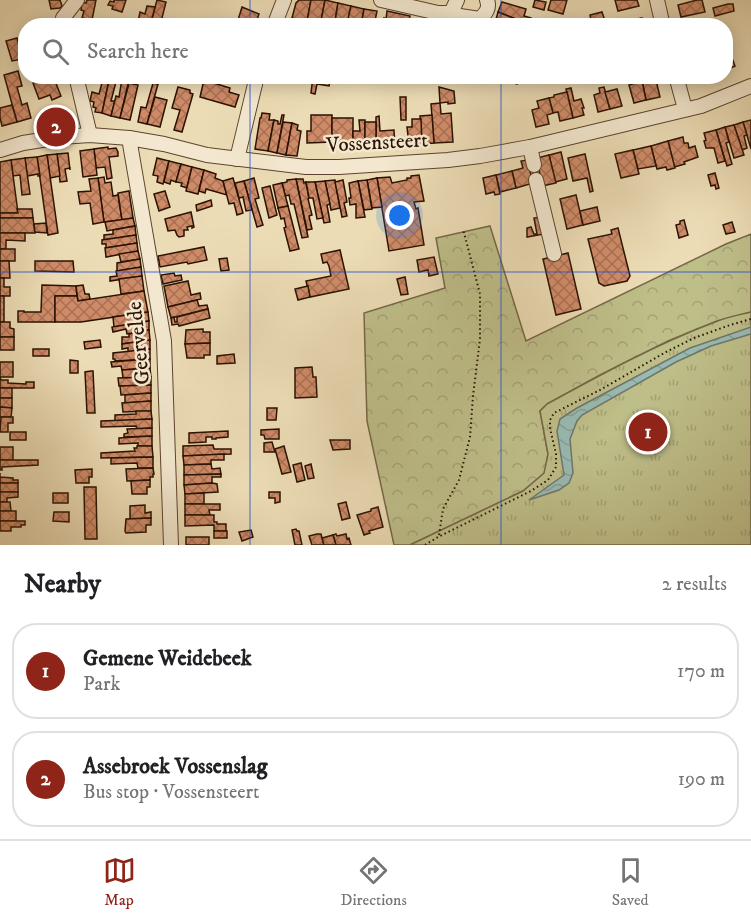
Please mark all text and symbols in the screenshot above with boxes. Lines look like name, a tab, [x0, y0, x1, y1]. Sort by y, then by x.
search box	[18, 18, 733, 84]
icon: search	[39, 35, 72, 68]
text: Search here	[87, 38, 189, 65]
pin: 2	[36, 104, 76, 150]
street label: Vossensteert	[325, 127, 429, 159]
your location	[385, 201, 414, 230]
street label: Geervelde	[122, 300, 156, 386]
pin: 1	[628, 410, 668, 454]
text: Nearby	[24, 568, 101, 601]
text: 2 results	[662, 572, 727, 597]
text: Gemene Weidebeek	[83, 645, 252, 672]
text: 1	[42, 659, 49, 684]
text: 170 m	[677, 659, 725, 684]
text: Park	[83, 672, 120, 697]
text: Assebroek Vossenslag	[83, 753, 267, 780]
text: 2	[41, 767, 50, 792]
text: 190 m	[678, 767, 725, 792]
text: Bus stop · Vossensteert	[83, 780, 259, 805]
tab: Map	[103, 854, 136, 910]
tab: Directions	[341, 854, 407, 910]
tab: Saved	[612, 854, 649, 910]

